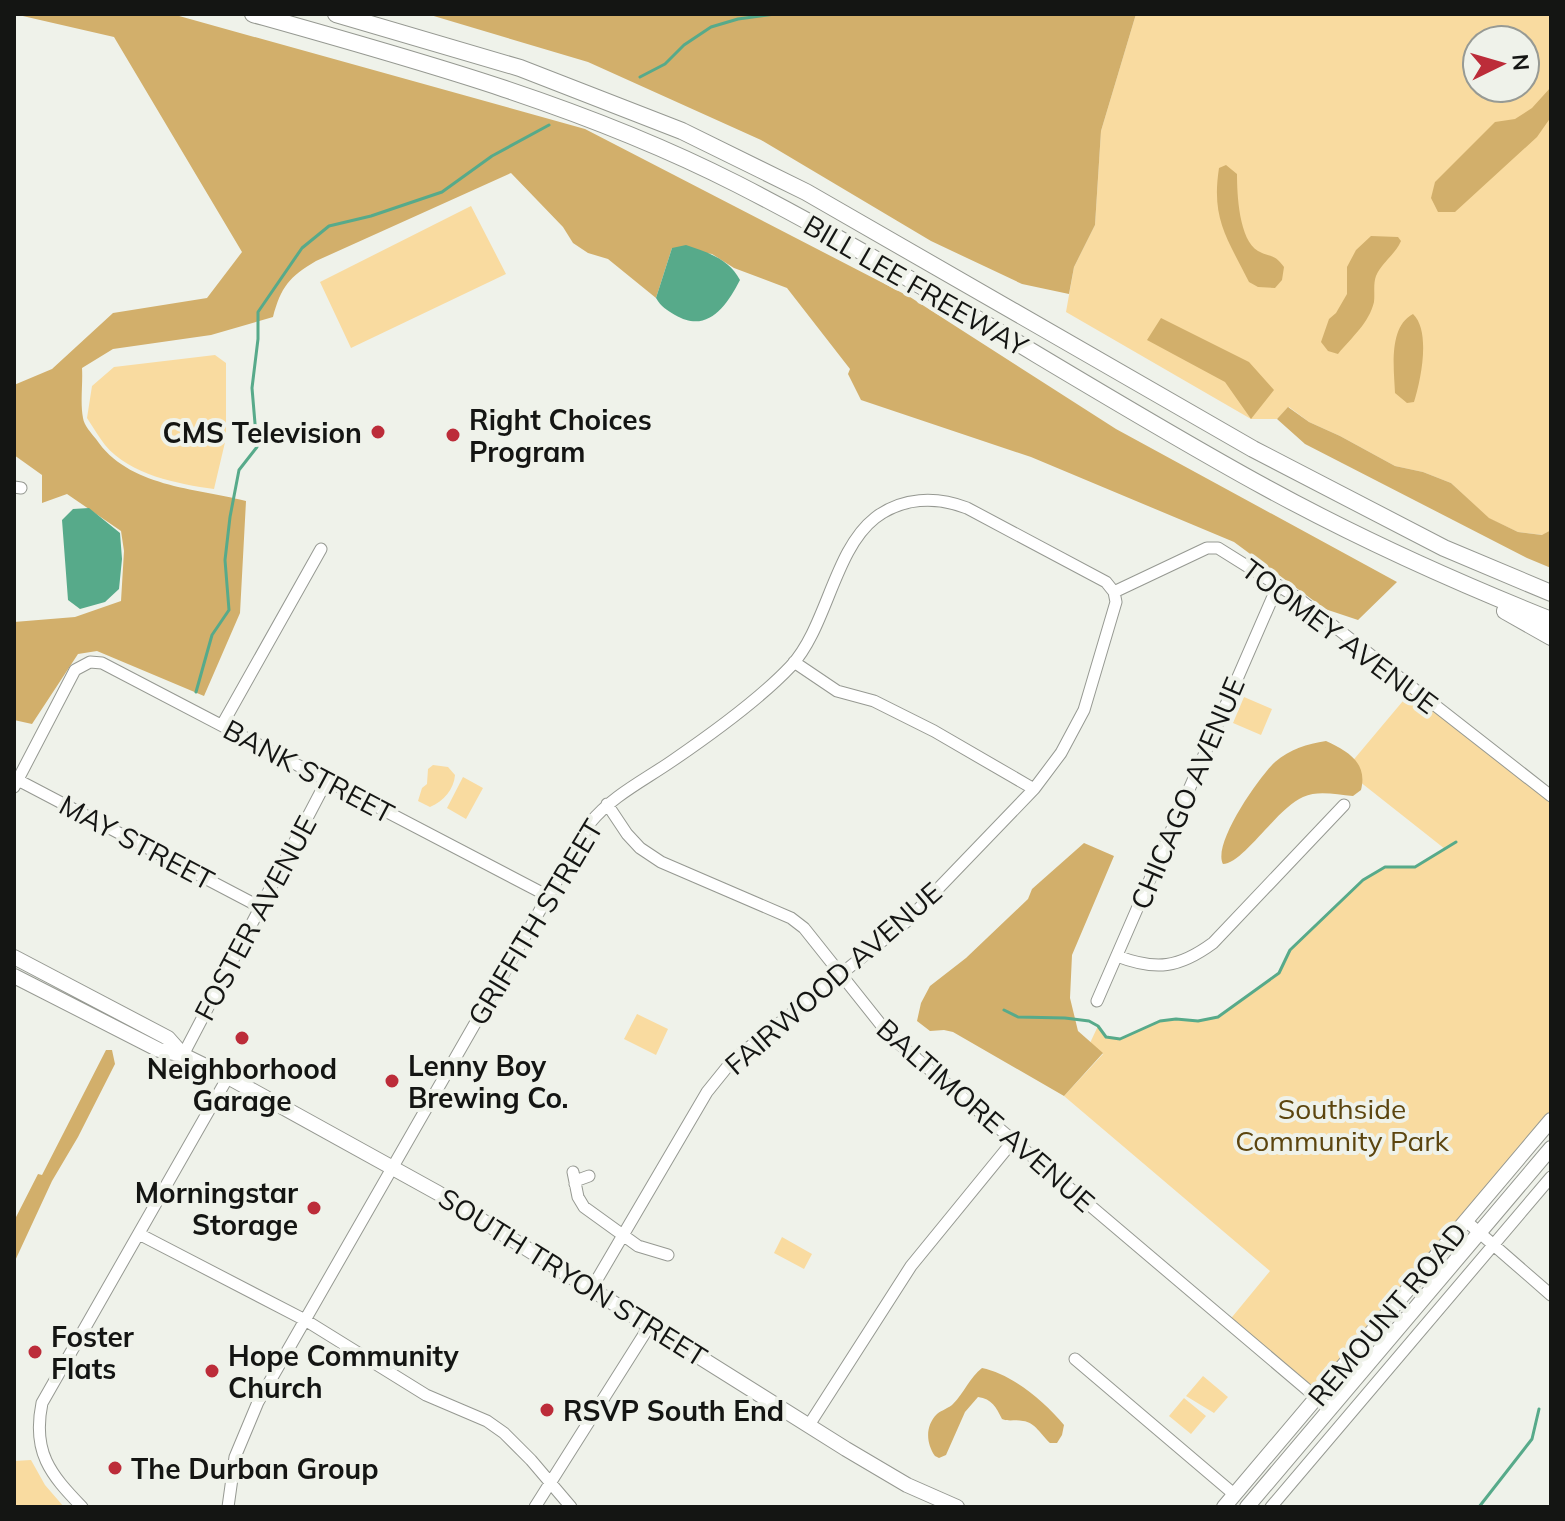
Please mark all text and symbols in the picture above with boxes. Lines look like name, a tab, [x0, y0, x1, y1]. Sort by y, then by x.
north arrow	[1461, 24, 1541, 104]
text: N	[1506, 53, 1536, 72]
street label: BILL LEE FREEWAY	[798, 207, 1035, 364]
place label: Right Choices Program	[469, 402, 652, 469]
place label: CMS Television	[162, 415, 362, 450]
marker: CMS Television	[369, 423, 387, 441]
marker: Right Choices Program	[444, 426, 462, 444]
street label: TOOMEY AVENUE	[1235, 551, 1445, 721]
street label: CHICAGO AVENUE	[1122, 672, 1252, 914]
street label: BANK STREET	[218, 711, 400, 831]
street label: MAY STREET	[54, 787, 220, 897]
street label: FOSTER AVENUE	[186, 810, 324, 1026]
street label: GRIFFITH STREET	[460, 813, 610, 1031]
street label: FAIRWOOD AVENUE	[717, 874, 949, 1082]
street label: BALTIMORE AVENUE	[870, 1011, 1102, 1219]
marker: Neighborhood Garage	[233, 1029, 251, 1047]
place label: Lenny Boy Brewing Co.	[408, 1048, 568, 1115]
place label: Neighborhood Garage	[147, 1051, 337, 1118]
marker: Lenny Boy Brewing Co.	[383, 1072, 401, 1090]
park label: Southside Community Park	[1235, 1091, 1449, 1158]
place label: Morningstar Storage	[135, 1175, 298, 1242]
street label: SOUTH TRYON STREET	[432, 1180, 714, 1374]
marker: Morningstar Storage	[305, 1199, 323, 1217]
street label: REMOUNT ROAD	[1300, 1215, 1474, 1413]
place label: Foster Flats	[51, 1319, 134, 1386]
place label: Hope Community Church	[228, 1338, 459, 1405]
marker: Foster Flats	[26, 1343, 44, 1361]
marker: Hope Community Church	[203, 1362, 221, 1380]
place label: RSVP South End	[563, 1393, 784, 1428]
marker: RSVP South End	[538, 1401, 556, 1419]
place label: The Durban Group	[131, 1451, 379, 1486]
marker: The Durban Group	[106, 1459, 124, 1477]

